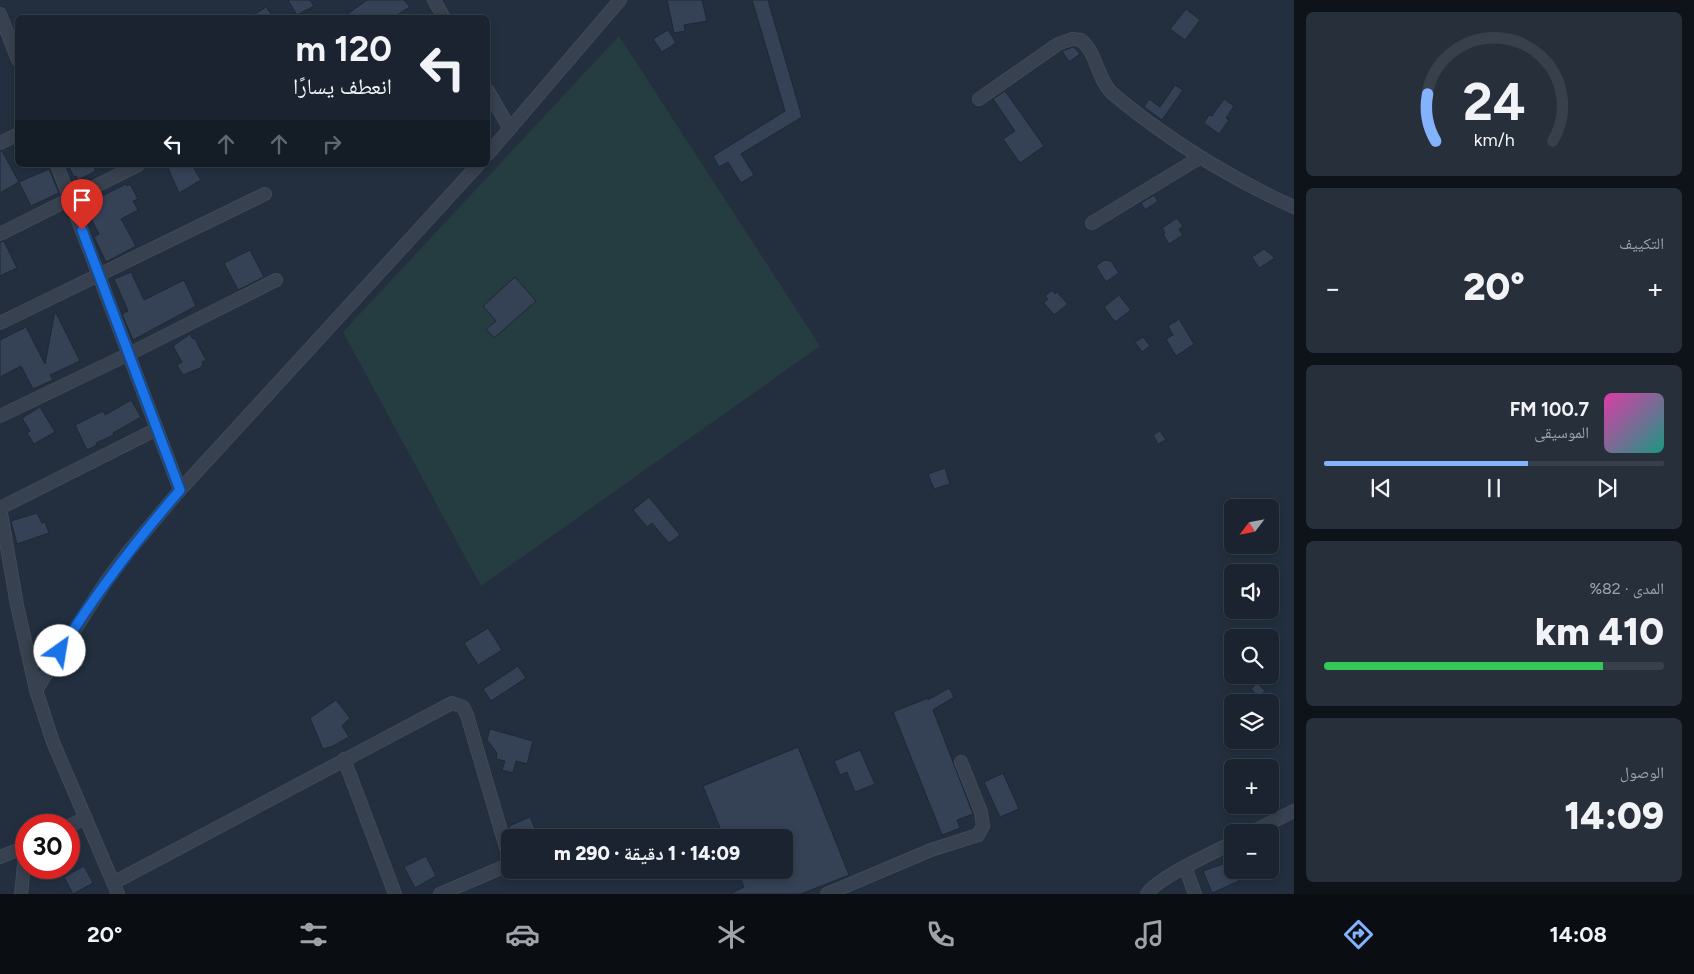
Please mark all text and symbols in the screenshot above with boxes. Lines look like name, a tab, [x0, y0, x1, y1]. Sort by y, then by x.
text: 120 m	[295, 28, 392, 70]
icon: left	[410, 35, 475, 100]
text: 24	[1462, 71, 1526, 133]
text: انعطف يسارًا	[293, 73, 392, 100]
text: km/h	[1474, 129, 1514, 150]
icon: left	[159, 130, 187, 158]
icon: ahead	[212, 130, 240, 158]
icon: ahead	[265, 130, 293, 158]
icon: right	[318, 130, 346, 158]
pin	[61, 179, 103, 230]
icon: arrive	[68, 186, 96, 214]
text: التكييف	[1619, 234, 1664, 253]
text: 20°	[1463, 264, 1525, 310]
text: −	[1324, 271, 1341, 305]
text: +	[1647, 271, 1664, 305]
text: 100.7 FM	[1510, 398, 1589, 421]
text: الموسيقى	[1534, 423, 1589, 442]
icon: previous	[1367, 474, 1395, 502]
icon: pause	[1480, 474, 1508, 502]
icon: next	[1593, 474, 1621, 502]
north arrow	[1224, 499, 1279, 554]
map controls	[1224, 499, 1279, 879]
button: sound	[1224, 564, 1279, 619]
text: المدى · 82%	[1589, 579, 1664, 598]
text: 410 km	[1535, 609, 1664, 655]
position arrow	[33, 624, 85, 676]
button: search	[1224, 629, 1279, 684]
button: layers	[1224, 694, 1279, 749]
button: +	[1224, 759, 1279, 814]
text: الوصول	[1620, 763, 1664, 782]
text: 14:09	[1564, 793, 1664, 839]
speed limit sign: 30	[15, 814, 80, 879]
button: −	[1224, 824, 1279, 879]
text: 14:09 · 1 دقيقة · 290 m	[554, 842, 740, 865]
icon: filters	[296, 917, 331, 952]
icon: car	[505, 917, 540, 952]
icon: climate	[714, 917, 749, 952]
icon: phone	[923, 917, 958, 952]
icon: music	[1132, 917, 1167, 952]
icon: directions	[1341, 917, 1376, 952]
text: 20°	[87, 921, 122, 948]
text: 14:08	[1550, 921, 1607, 948]

